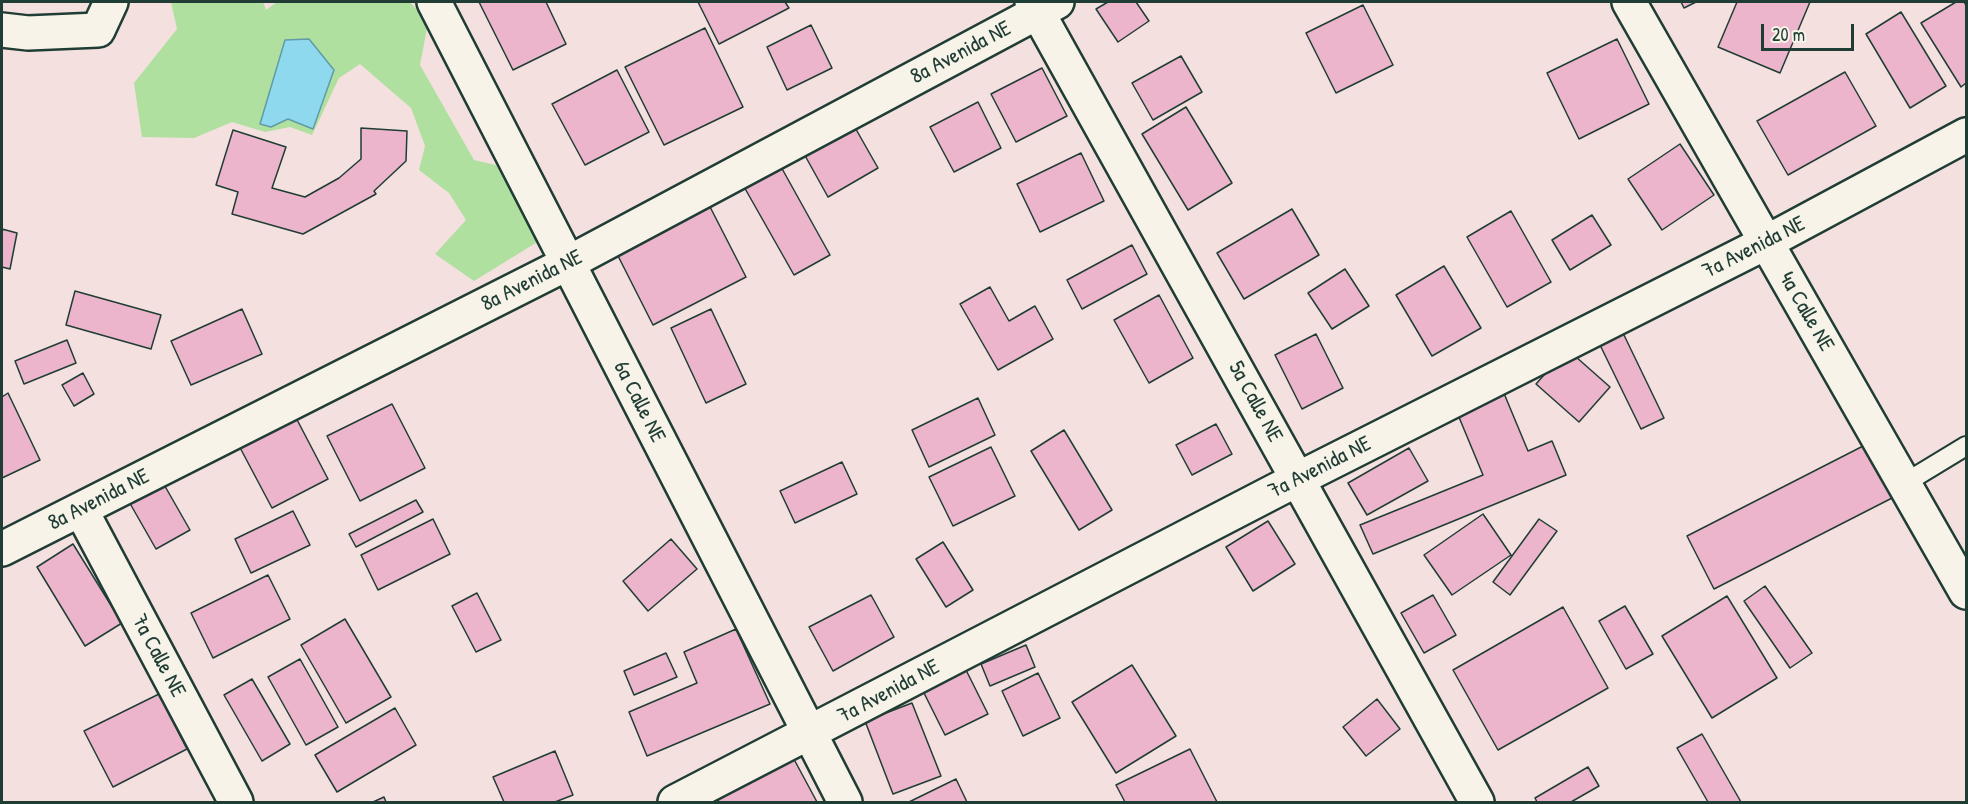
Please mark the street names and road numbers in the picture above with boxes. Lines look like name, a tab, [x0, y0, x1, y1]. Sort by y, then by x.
street label: 8a Avenida NE	[906, 16, 1016, 90]
street label: 7a Avenida NE	[1698, 211, 1810, 285]
street label: 8a Avenida NE	[477, 244, 587, 318]
street label: 4a Calle NE	[1773, 268, 1839, 356]
street label: 6a Calle NE	[607, 357, 671, 447]
street label: 5a Calle NE	[1222, 357, 1288, 447]
street label: 7a Avenida NE	[1264, 431, 1376, 505]
street label: 8a Avenida NE	[44, 463, 154, 537]
street label: 7a Calle NE	[125, 610, 191, 702]
street label: 7a Avenida NE	[834, 654, 944, 730]

